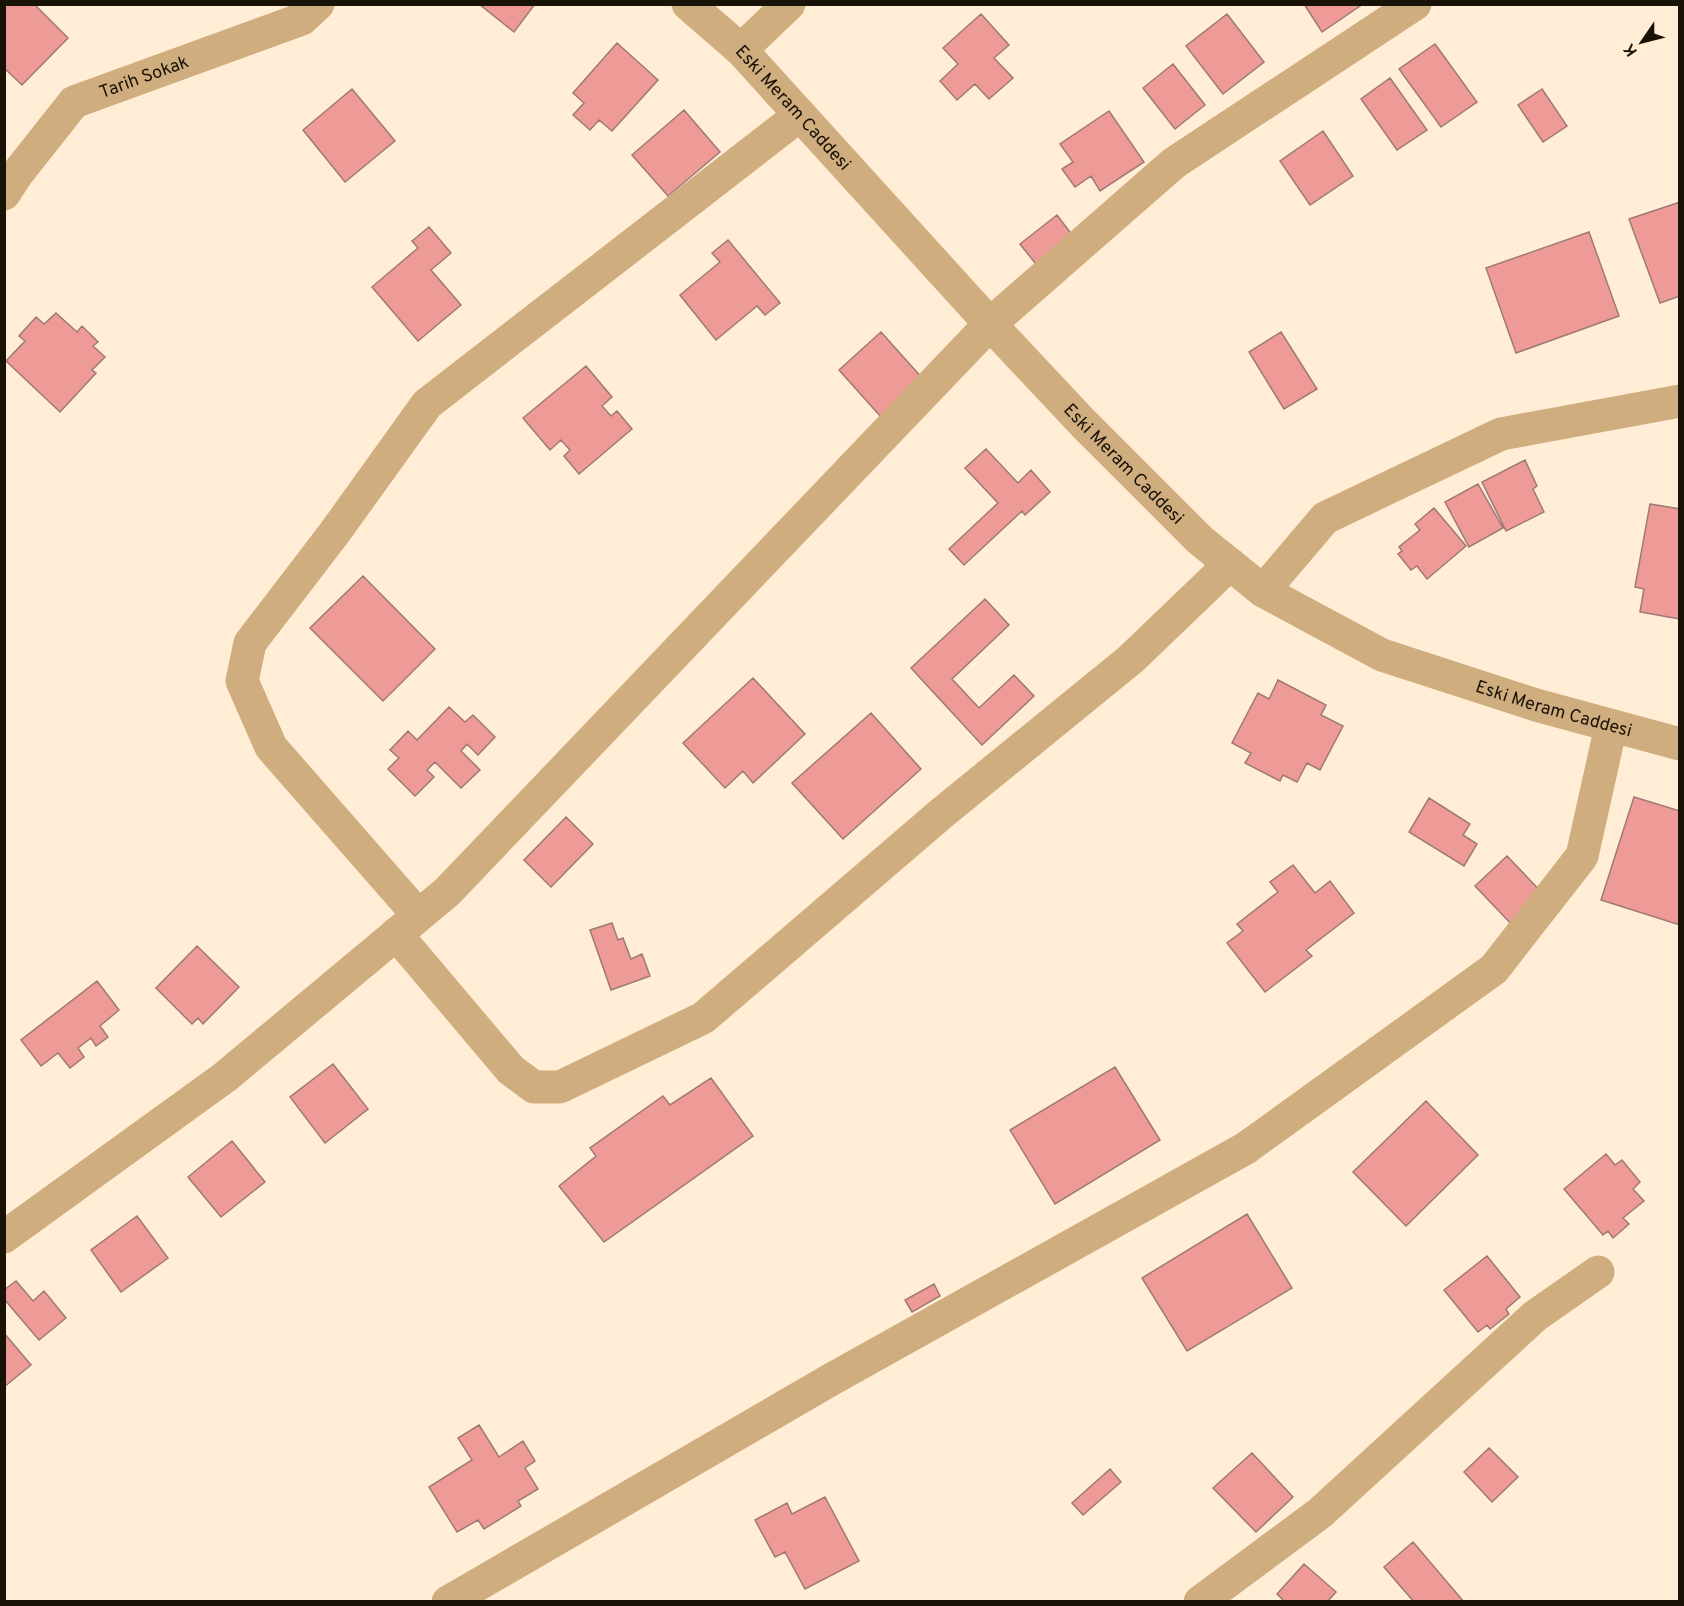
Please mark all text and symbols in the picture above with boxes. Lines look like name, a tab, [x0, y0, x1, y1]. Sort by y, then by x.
north arrow	[1612, 12, 1672, 72]
text: K	[1620, 39, 1643, 60]
street label: Eski Meram Caddesi	[729, 41, 855, 176]
street label: Tarih Sokak	[96, 51, 192, 105]
street label: Eski Meram Caddesi	[1058, 399, 1188, 530]
street label: Eski Meram Caddesi	[1472, 676, 1634, 743]

